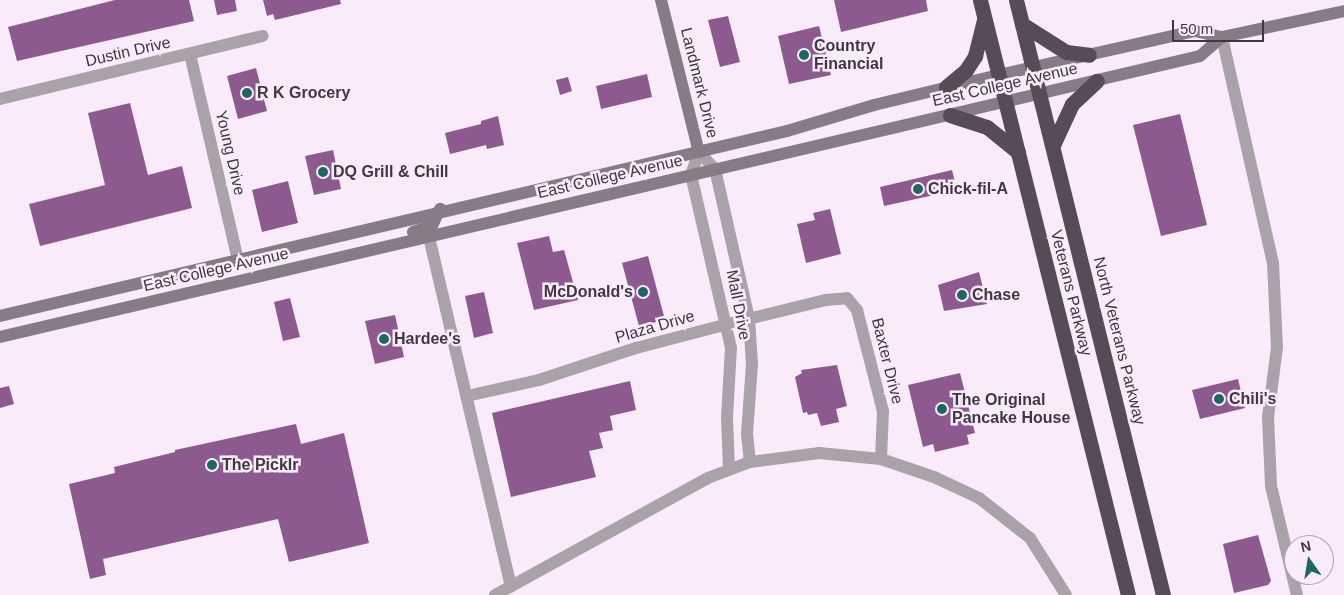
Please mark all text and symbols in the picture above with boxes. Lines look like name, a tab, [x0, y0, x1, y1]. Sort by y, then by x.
scale bar	[1174, 10, 1266, 42]
text: 50 m	[1180, 20, 1213, 37]
street label: Landmark Drive	[676, 26, 722, 140]
street label: Dustin Drive	[83, 33, 173, 71]
place label: Country Financial	[814, 36, 883, 74]
marker: Country Financial	[798, 49, 810, 61]
street label: East College Avenue	[930, 59, 1080, 111]
place label: R K Grocery	[257, 83, 350, 103]
marker: R K Grocery	[241, 87, 253, 99]
street label: Young Drive	[211, 109, 249, 197]
street label: East College Avenue	[535, 151, 685, 203]
place label: DQ Grill & Chill	[333, 162, 449, 182]
marker: DQ Grill & Chill	[317, 166, 329, 178]
place label: Chick-fil-A	[928, 179, 1008, 199]
marker: Chick-fil-A	[912, 183, 924, 195]
street label: Veterans Parkway	[1046, 228, 1096, 358]
street label: East College Avenue	[141, 244, 291, 296]
street label: North Veterans Parkway	[1089, 255, 1149, 427]
street label: Mall Drive	[722, 268, 754, 342]
place label: McDonald's	[544, 282, 633, 302]
place label: Chase	[972, 285, 1020, 305]
marker: McDonald's	[637, 286, 649, 298]
marker: Chase	[956, 289, 968, 301]
street label: Plaza Drive	[613, 306, 697, 348]
street label: Baxter Drive	[867, 316, 907, 406]
place label: Hardee's	[394, 329, 461, 349]
marker: Hardee's	[378, 333, 390, 345]
place label: Chili's	[1229, 389, 1276, 409]
place label: The Original Pancake House	[952, 390, 1070, 428]
marker: Chili's	[1213, 393, 1225, 405]
marker: The Original Pancake House	[936, 403, 948, 415]
place label: The Picklr	[222, 455, 298, 475]
marker: The Picklr	[206, 459, 218, 471]
north arrow	[1284, 535, 1334, 585]
text: N	[1299, 537, 1313, 555]

